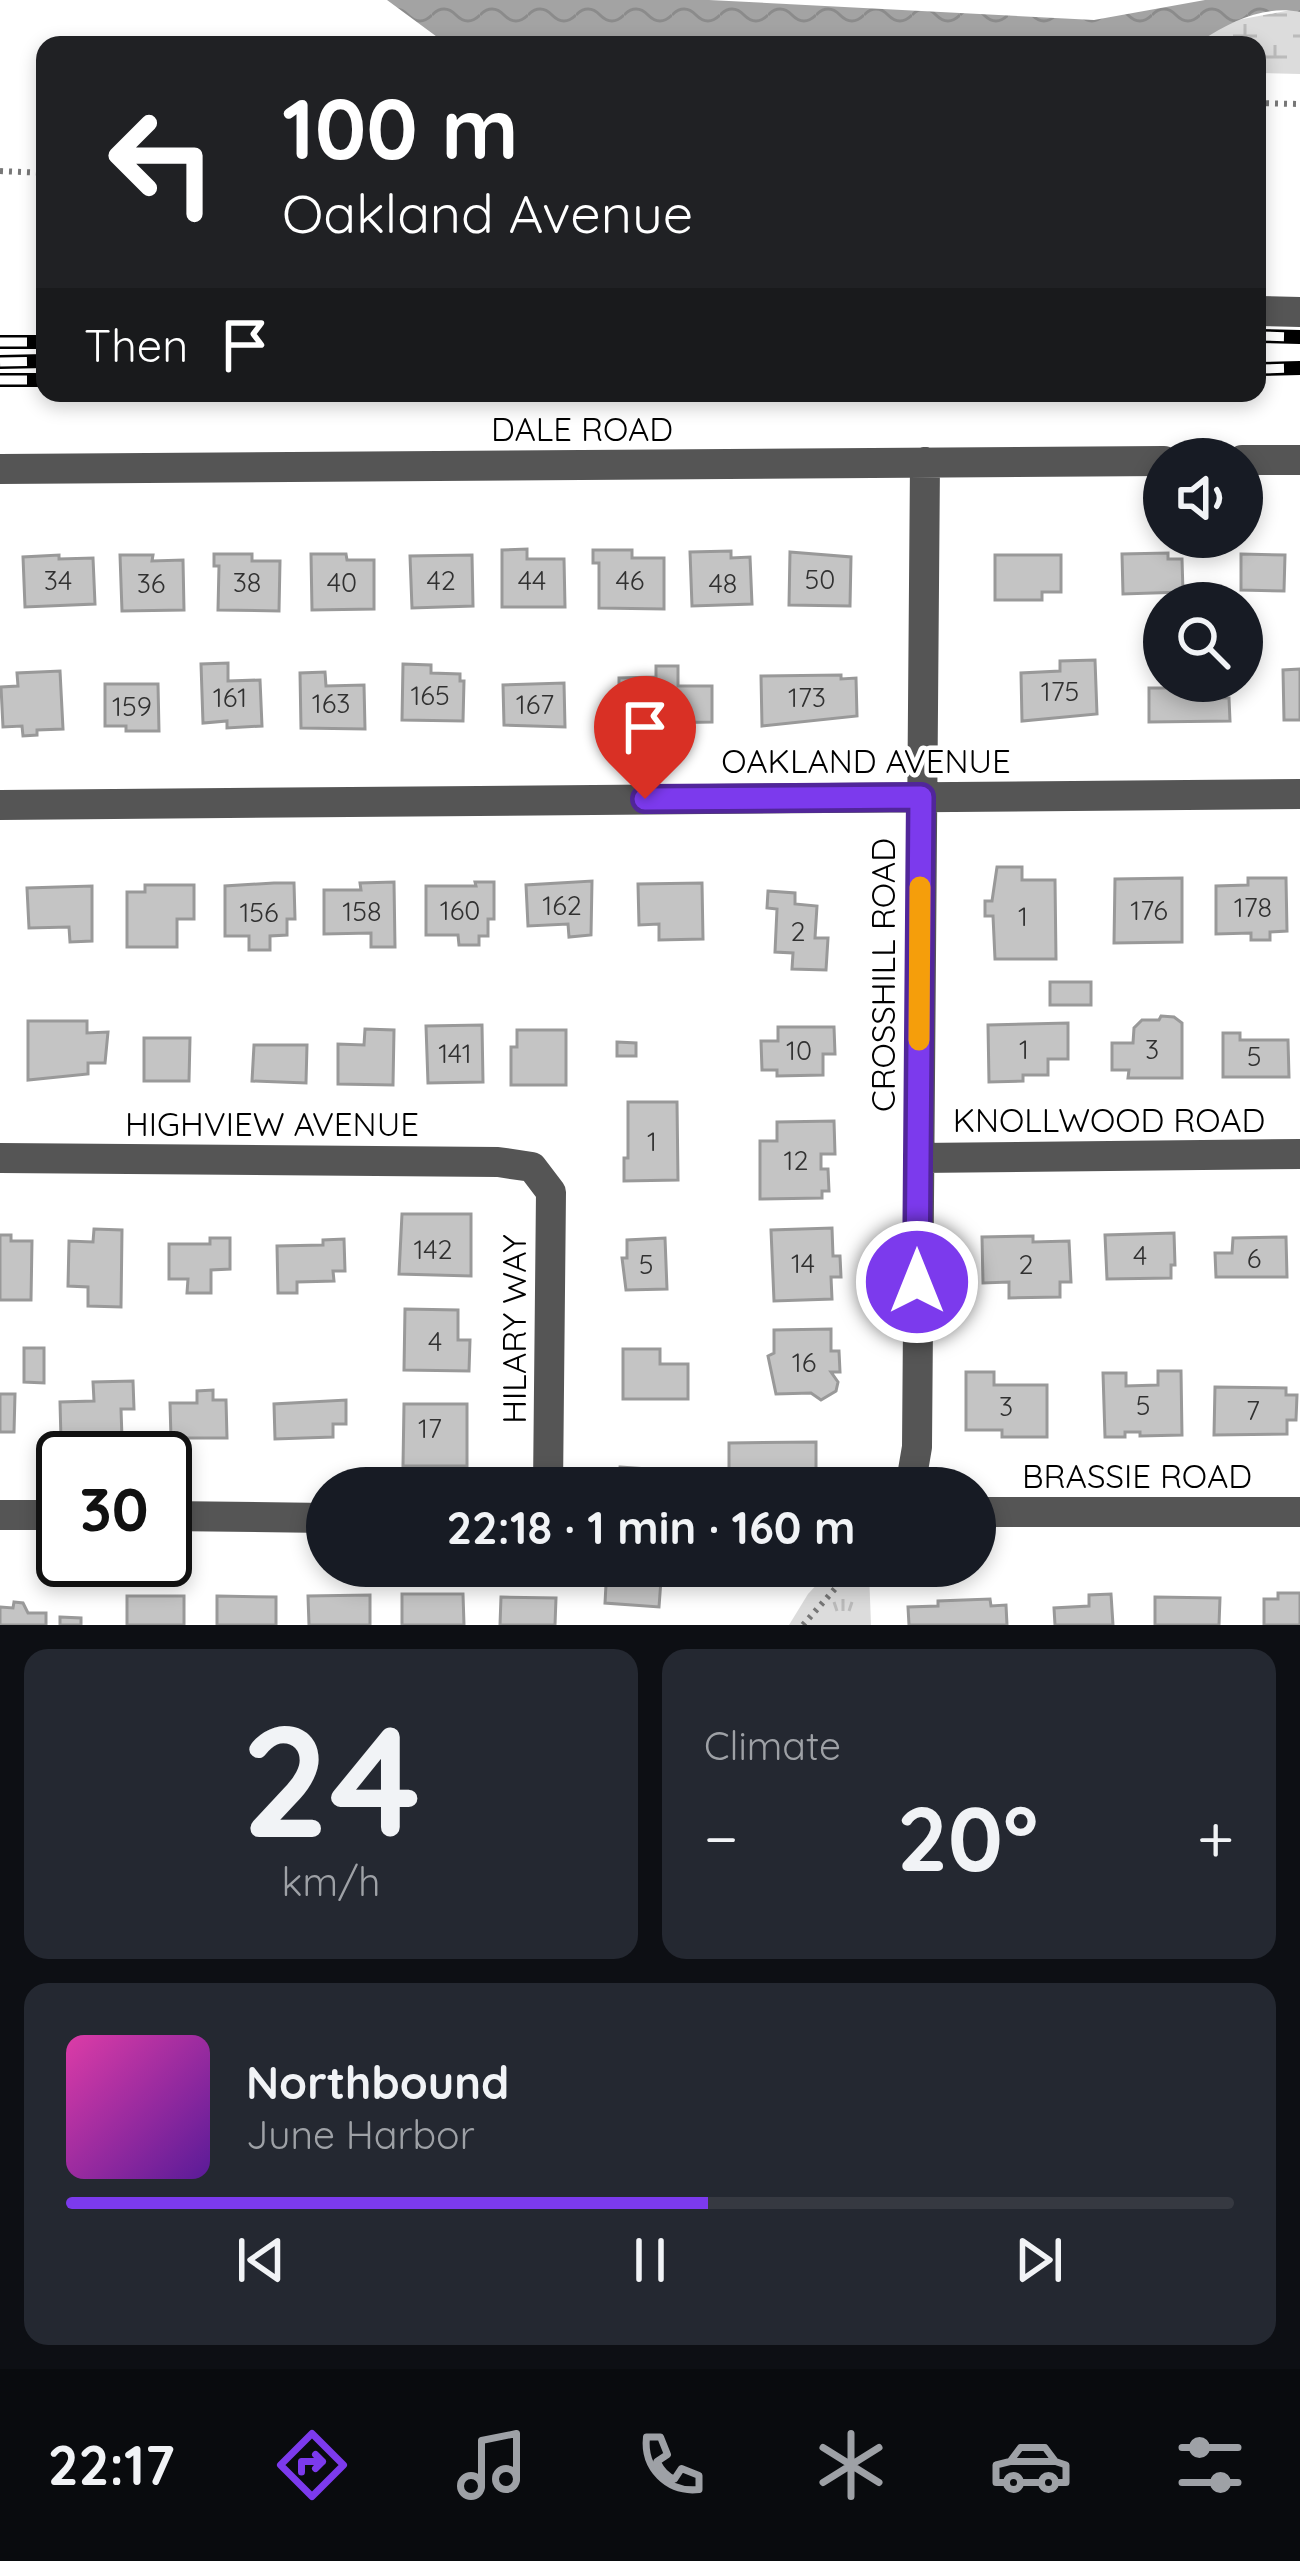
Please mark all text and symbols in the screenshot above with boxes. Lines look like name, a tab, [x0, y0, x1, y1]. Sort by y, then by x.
text: 100 m	[282, 75, 519, 180]
icon: left	[84, 84, 240, 240]
text: Oakland Avenue	[282, 179, 693, 247]
icon: arrive	[212, 312, 278, 378]
text: Then	[84, 317, 188, 373]
street label: DALE ROAD	[491, 408, 673, 449]
map controls	[1143, 438, 1263, 702]
button: sound	[1143, 438, 1263, 558]
house number: 50	[805, 562, 835, 596]
house number: 34	[44, 563, 72, 597]
house number: 42	[426, 563, 456, 597]
house number: 44	[518, 563, 546, 597]
house number: 46	[616, 563, 644, 597]
house number: 38	[233, 565, 261, 599]
house number: 40	[327, 565, 357, 599]
house number: 36	[137, 566, 165, 600]
house number: 48	[709, 566, 737, 600]
button: search	[1143, 582, 1263, 702]
house number: 175	[1041, 674, 1079, 708]
pin	[594, 676, 696, 799]
house number: 165	[410, 678, 450, 712]
house number: 161	[213, 680, 247, 714]
house number: 173	[788, 680, 826, 714]
house number: 163	[312, 686, 350, 720]
house number: 167	[516, 687, 554, 721]
house number: 159	[112, 689, 152, 723]
icon: arrive	[612, 694, 678, 760]
street label: OAKLAND AVENUE	[721, 740, 1011, 781]
street label: CROSSHILL ROAD	[862, 838, 903, 1112]
house number: 162	[542, 888, 582, 922]
house number: 178	[1234, 890, 1272, 924]
house number: 160	[440, 893, 480, 927]
house number: 176	[1130, 893, 1168, 927]
house number: 158	[342, 894, 382, 928]
house number: 156	[239, 895, 279, 929]
house number: 1	[1018, 899, 1028, 933]
house number: 2	[791, 914, 805, 948]
house number: 1	[1019, 1032, 1029, 1066]
house number: 3	[1145, 1032, 1159, 1066]
house number: 10	[786, 1033, 812, 1067]
house number: 141	[438, 1036, 472, 1070]
house number: 5	[1247, 1039, 1261, 1073]
street label: KNOLLWOOD ROAD	[953, 1099, 1265, 1140]
street label: HIGHVIEW AVENUE	[125, 1103, 419, 1144]
house number: 1	[647, 1124, 657, 1158]
house number: 12	[784, 1143, 808, 1177]
position arrow	[854, 1219, 980, 1345]
house number: 142	[414, 1232, 452, 1266]
street label: HILARY WAY	[493, 1234, 534, 1424]
house number: 4	[1133, 1238, 1147, 1272]
house number: 6	[1247, 1241, 1261, 1275]
house number: 14	[791, 1246, 815, 1280]
house number: 5	[639, 1247, 653, 1281]
house number: 2	[1019, 1247, 1033, 1281]
house number: 4	[428, 1324, 442, 1358]
house number: 16	[792, 1345, 816, 1379]
house number: 5	[1136, 1388, 1150, 1422]
house number: 3	[999, 1389, 1013, 1423]
house number: 7	[1246, 1393, 1260, 1427]
house number: 17	[418, 1411, 442, 1445]
speed limit sign: 30	[36, 1431, 192, 1587]
street label: BRASSIE ROAD	[1022, 1455, 1252, 1496]
text: 22:18 · 1 min · 160 m	[446, 1499, 856, 1555]
text: 24	[241, 1681, 421, 1876]
text: Climate	[704, 1721, 841, 1770]
text: 20°	[897, 1781, 1038, 1894]
text: −	[704, 1796, 738, 1879]
text: +	[1197, 1796, 1234, 1879]
text: km/h	[282, 1857, 380, 1906]
text: Northbound	[246, 2054, 509, 2110]
text: June Harbor	[246, 2110, 475, 2159]
icon: previous	[228, 2227, 294, 2293]
icon: pause	[617, 2227, 683, 2293]
icon: next	[1006, 2227, 1072, 2293]
icon: directions	[270, 2423, 354, 2507]
icon: music	[450, 2423, 534, 2507]
icon: phone	[629, 2423, 713, 2507]
icon: climate	[809, 2423, 893, 2507]
icon: car	[989, 2423, 1073, 2507]
icon: filters	[1168, 2423, 1252, 2507]
text: 22:17	[48, 2431, 175, 2499]

